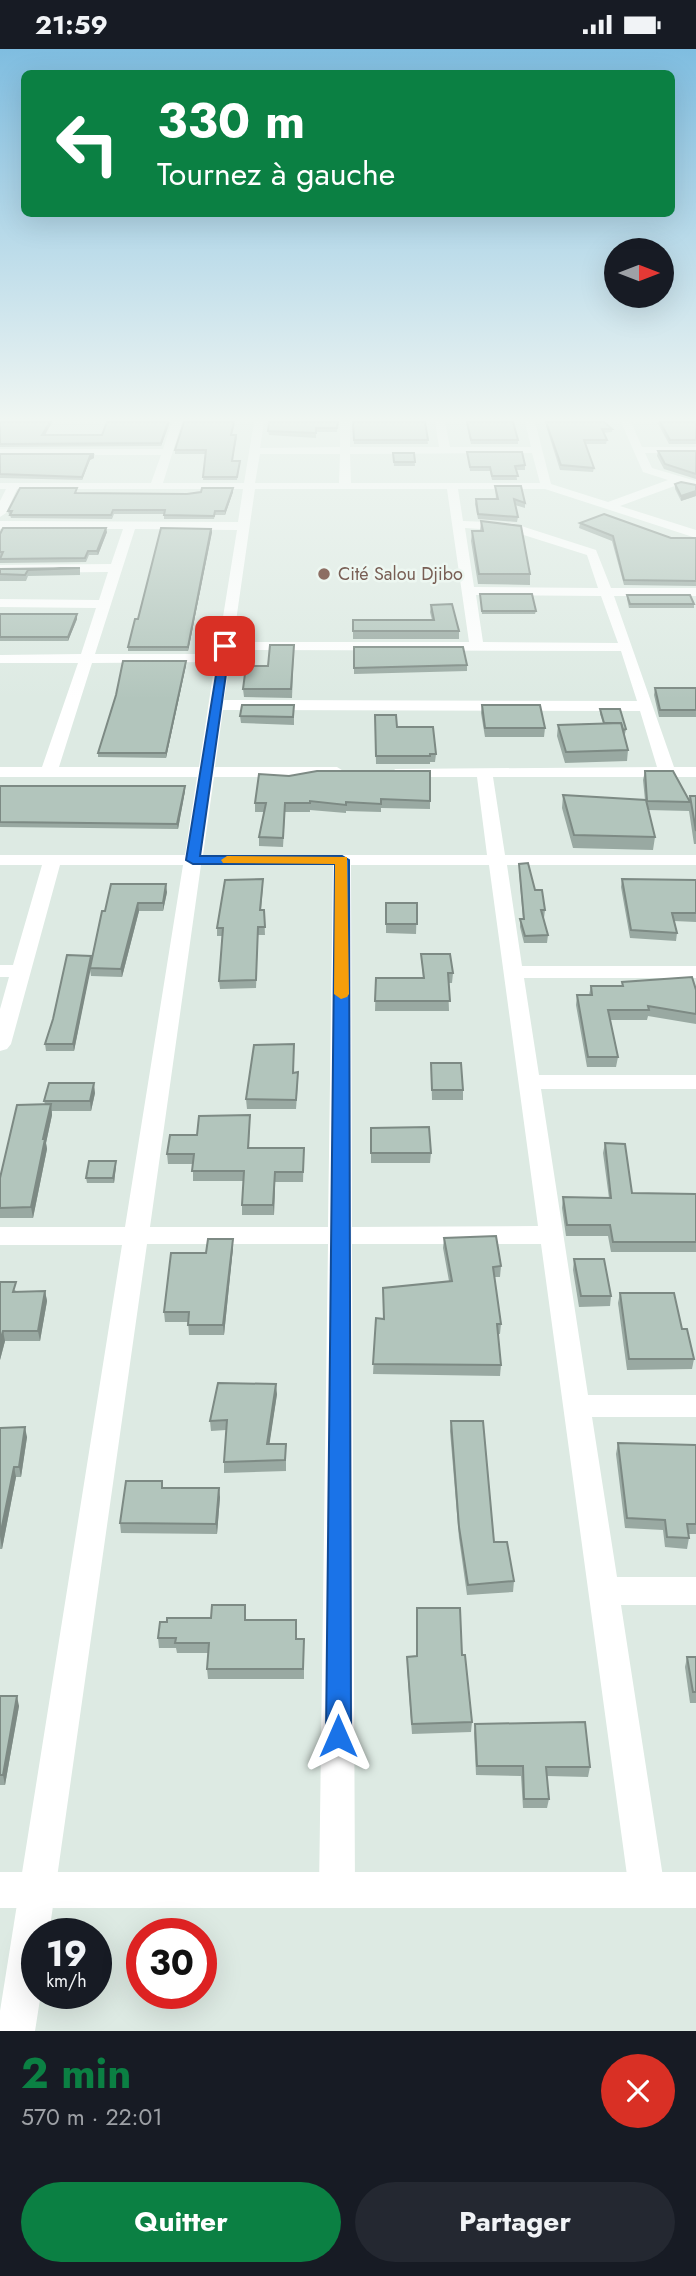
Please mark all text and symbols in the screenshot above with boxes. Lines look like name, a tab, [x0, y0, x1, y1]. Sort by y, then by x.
text: 21:59	[35, 6, 108, 44]
text: 330 m	[157, 86, 305, 156]
icon: left	[42, 98, 133, 189]
text: Tournez à gauche	[157, 151, 395, 197]
north arrow	[604, 238, 674, 308]
map controls	[604, 238, 674, 308]
place label: Cité Salou Djibo	[338, 561, 463, 587]
marker: Cité Salou Djibo	[316, 566, 332, 582]
pin	[195, 616, 255, 676]
icon: arrive	[206, 627, 244, 665]
position arrow	[301, 1699, 375, 1773]
speed limit sign: 30	[126, 1918, 217, 2009]
text: 19	[46, 1929, 87, 1979]
text: km/h	[46, 1968, 87, 1994]
text: 2 min	[21, 2043, 131, 2104]
button: close	[601, 2054, 675, 2128]
text: 570 m · 22:01	[21, 2100, 163, 2134]
button: Quitter	[21, 2182, 341, 2262]
button: Partager	[355, 2182, 675, 2262]

